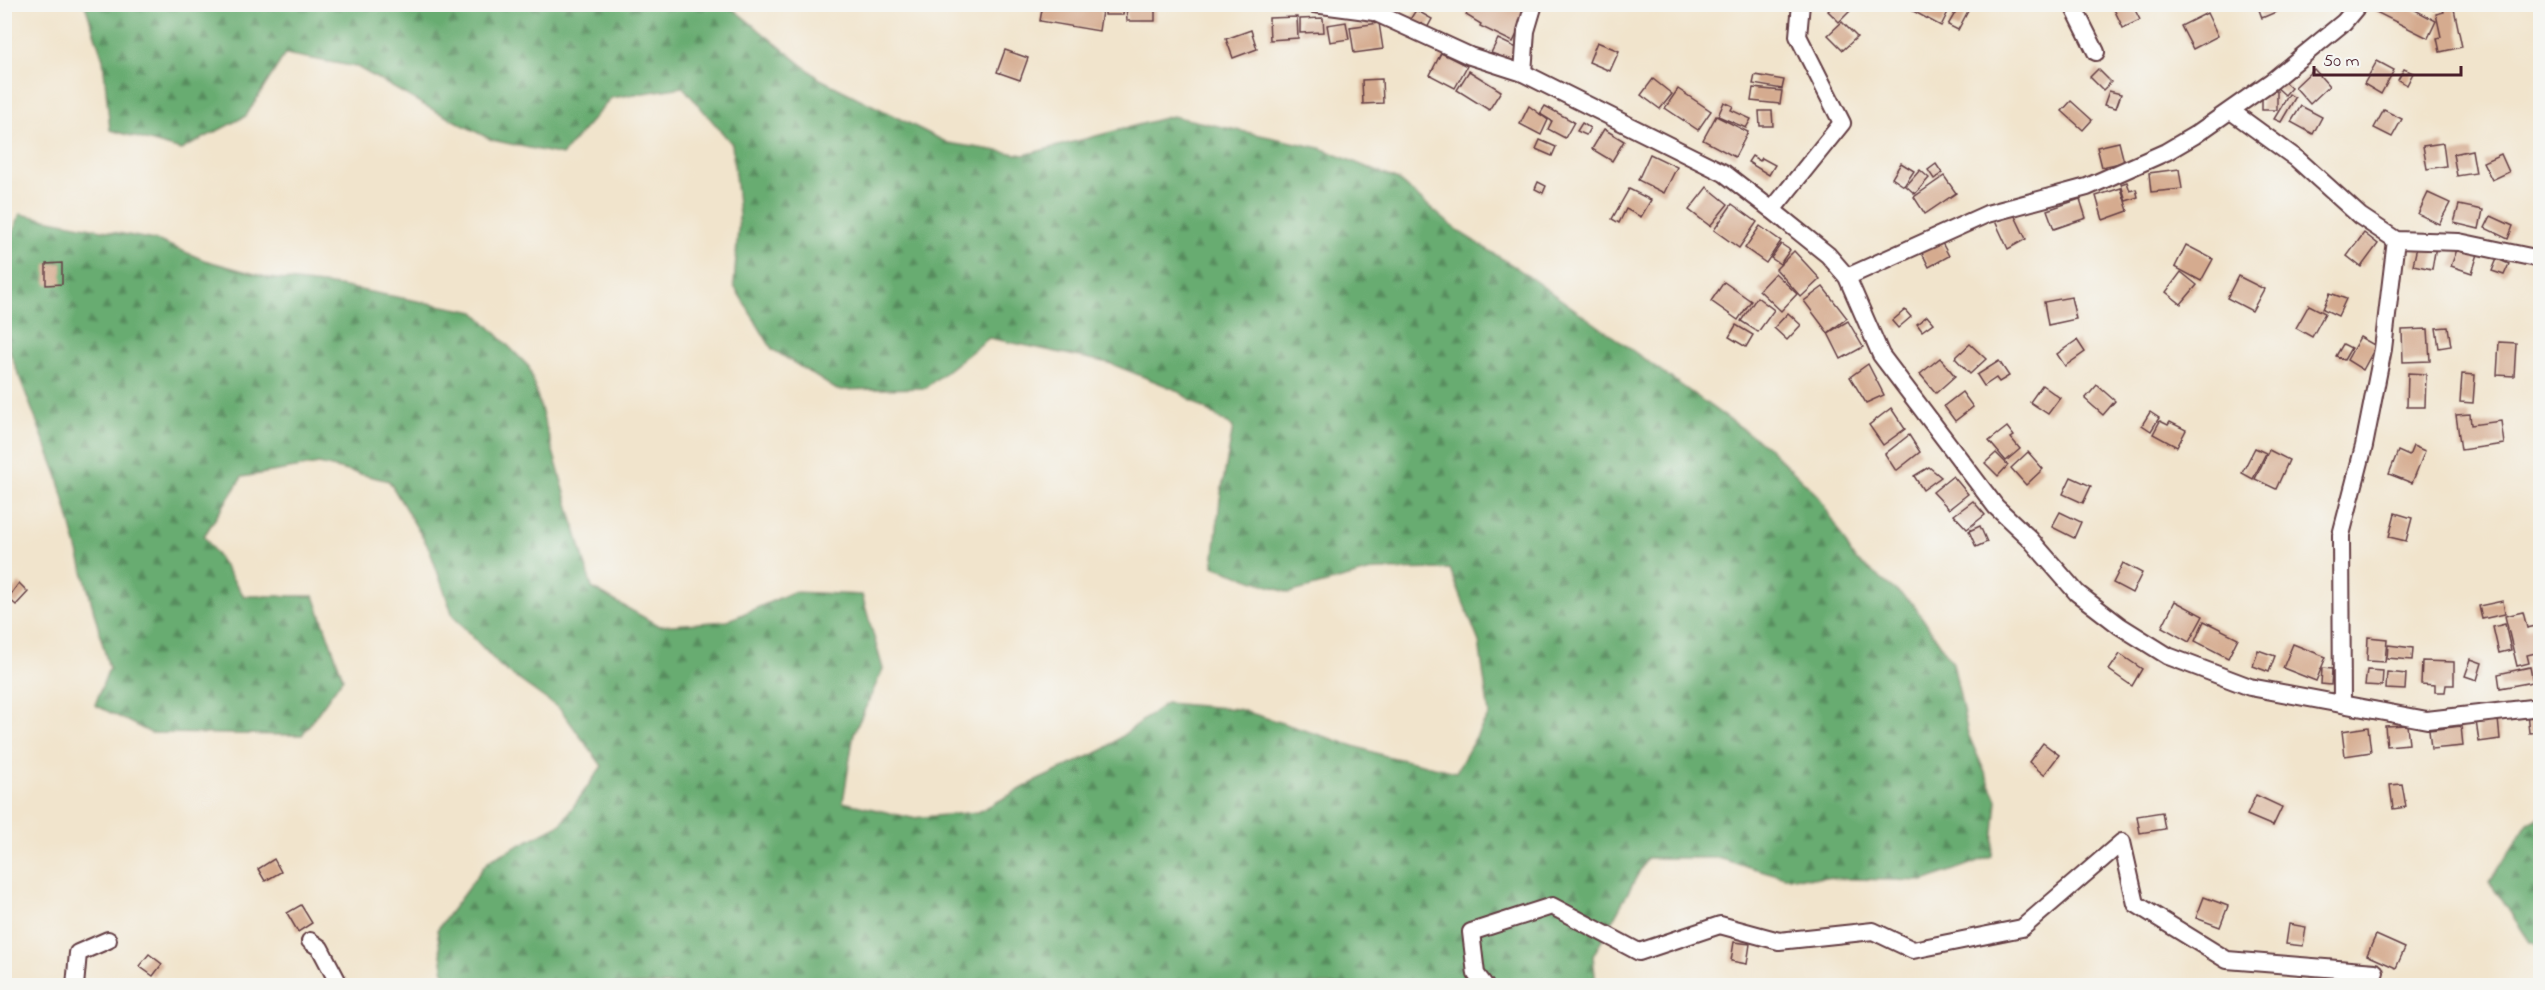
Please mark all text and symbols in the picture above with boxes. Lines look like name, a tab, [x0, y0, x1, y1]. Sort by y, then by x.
scale bar	[2314, 39, 2461, 77]
text: 50 m	[2323, 49, 2360, 75]

